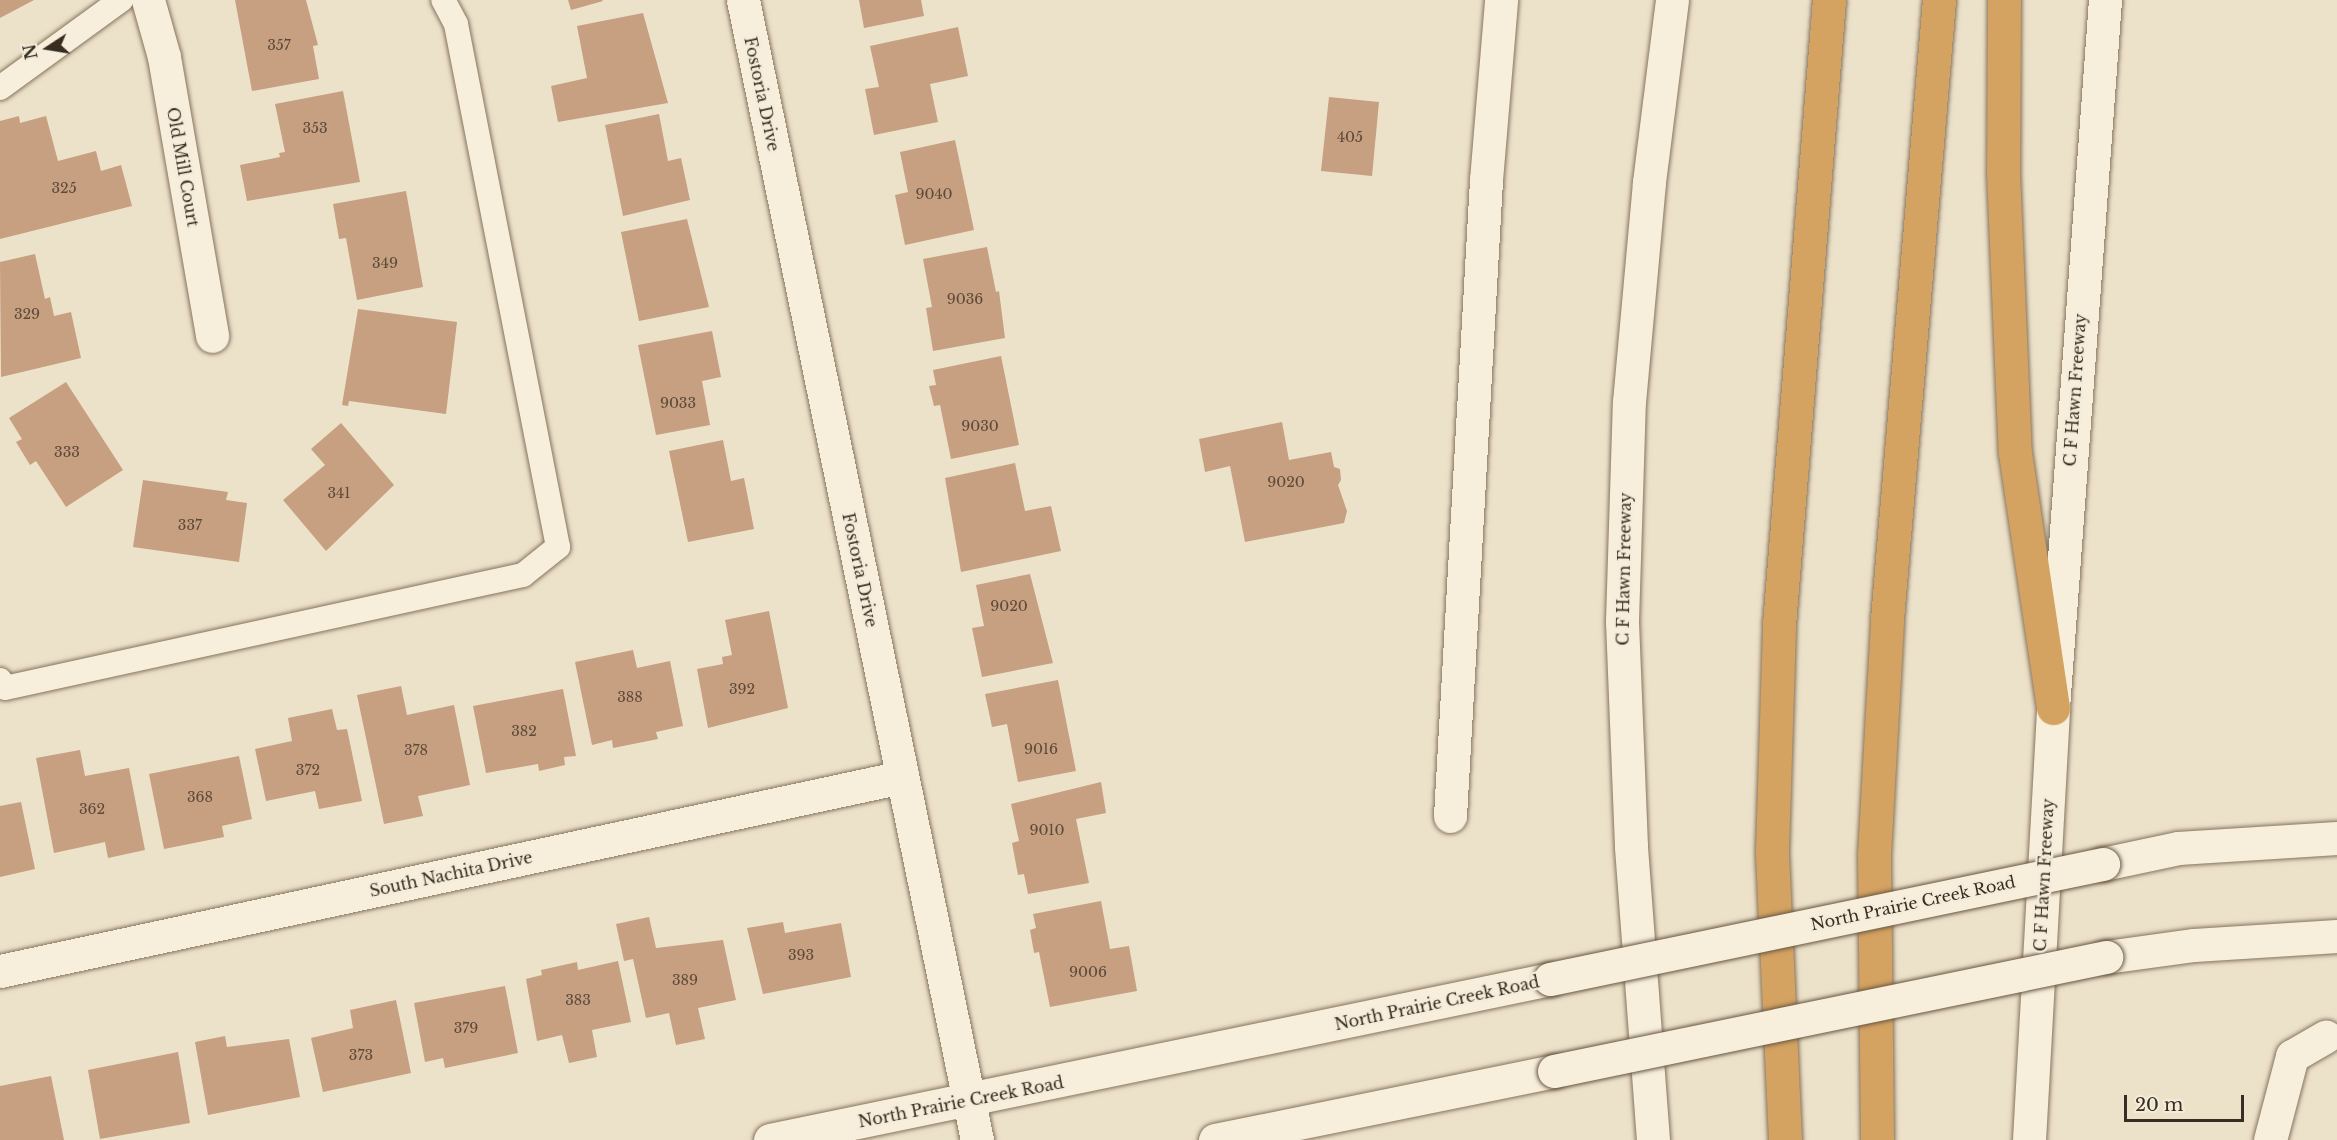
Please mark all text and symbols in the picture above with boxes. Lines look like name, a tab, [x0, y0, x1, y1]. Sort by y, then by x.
north arrow	[18, 18, 78, 78]
street label: Fostoria Drive	[740, 35, 784, 153]
house number: 357	[267, 37, 291, 53]
text: N	[19, 42, 42, 61]
street label: Old Mill Court	[163, 106, 203, 228]
house number: 353	[302, 120, 328, 136]
house number: 405	[1337, 129, 1363, 145]
house number: 325	[51, 180, 77, 196]
house number: 9040	[915, 186, 953, 202]
house number: 349	[372, 255, 398, 271]
house number: 9036	[947, 291, 983, 307]
house number: 329	[14, 306, 40, 322]
street label: C F Hawn Freeway	[2060, 313, 2090, 467]
house number: 9033	[660, 395, 696, 411]
house number: 9030	[961, 418, 999, 434]
house number: 333	[54, 444, 80, 460]
house number: 9020	[1267, 474, 1305, 490]
house number: 341	[327, 485, 351, 501]
street label: C F Hawn Freeway	[1613, 492, 1635, 646]
street label: Fostoria Drive	[838, 511, 882, 629]
house number: 337	[178, 517, 202, 533]
house number: 9020	[990, 598, 1028, 614]
house number: 392	[729, 681, 755, 697]
house number: 388	[617, 689, 643, 705]
house number: 382	[511, 723, 537, 739]
house number: 9016	[1024, 741, 1058, 757]
house number: 378	[404, 742, 428, 758]
house number: 372	[296, 762, 320, 778]
house number: 368	[187, 789, 213, 805]
street label: C F Hawn Freeway	[2030, 798, 2058, 952]
house number: 362	[79, 801, 105, 817]
house number: 9010	[1029, 822, 1065, 838]
street label: South Nachita Drive	[368, 847, 534, 901]
street label: North Prairie Creek Road	[1809, 872, 2017, 934]
house number: 393	[788, 947, 814, 963]
house number: 9006	[1069, 964, 1107, 980]
house number: 389	[672, 972, 698, 988]
street label: North Prairie Creek Road	[1333, 972, 1541, 1034]
house number: 383	[565, 992, 591, 1008]
house number: 379	[454, 1020, 478, 1036]
house number: 373	[349, 1047, 373, 1063]
street label: North Prairie Creek Road	[857, 1073, 1065, 1131]
scale bar	[2127, 1083, 2247, 1121]
text: 20 m	[2135, 1094, 2183, 1116]

